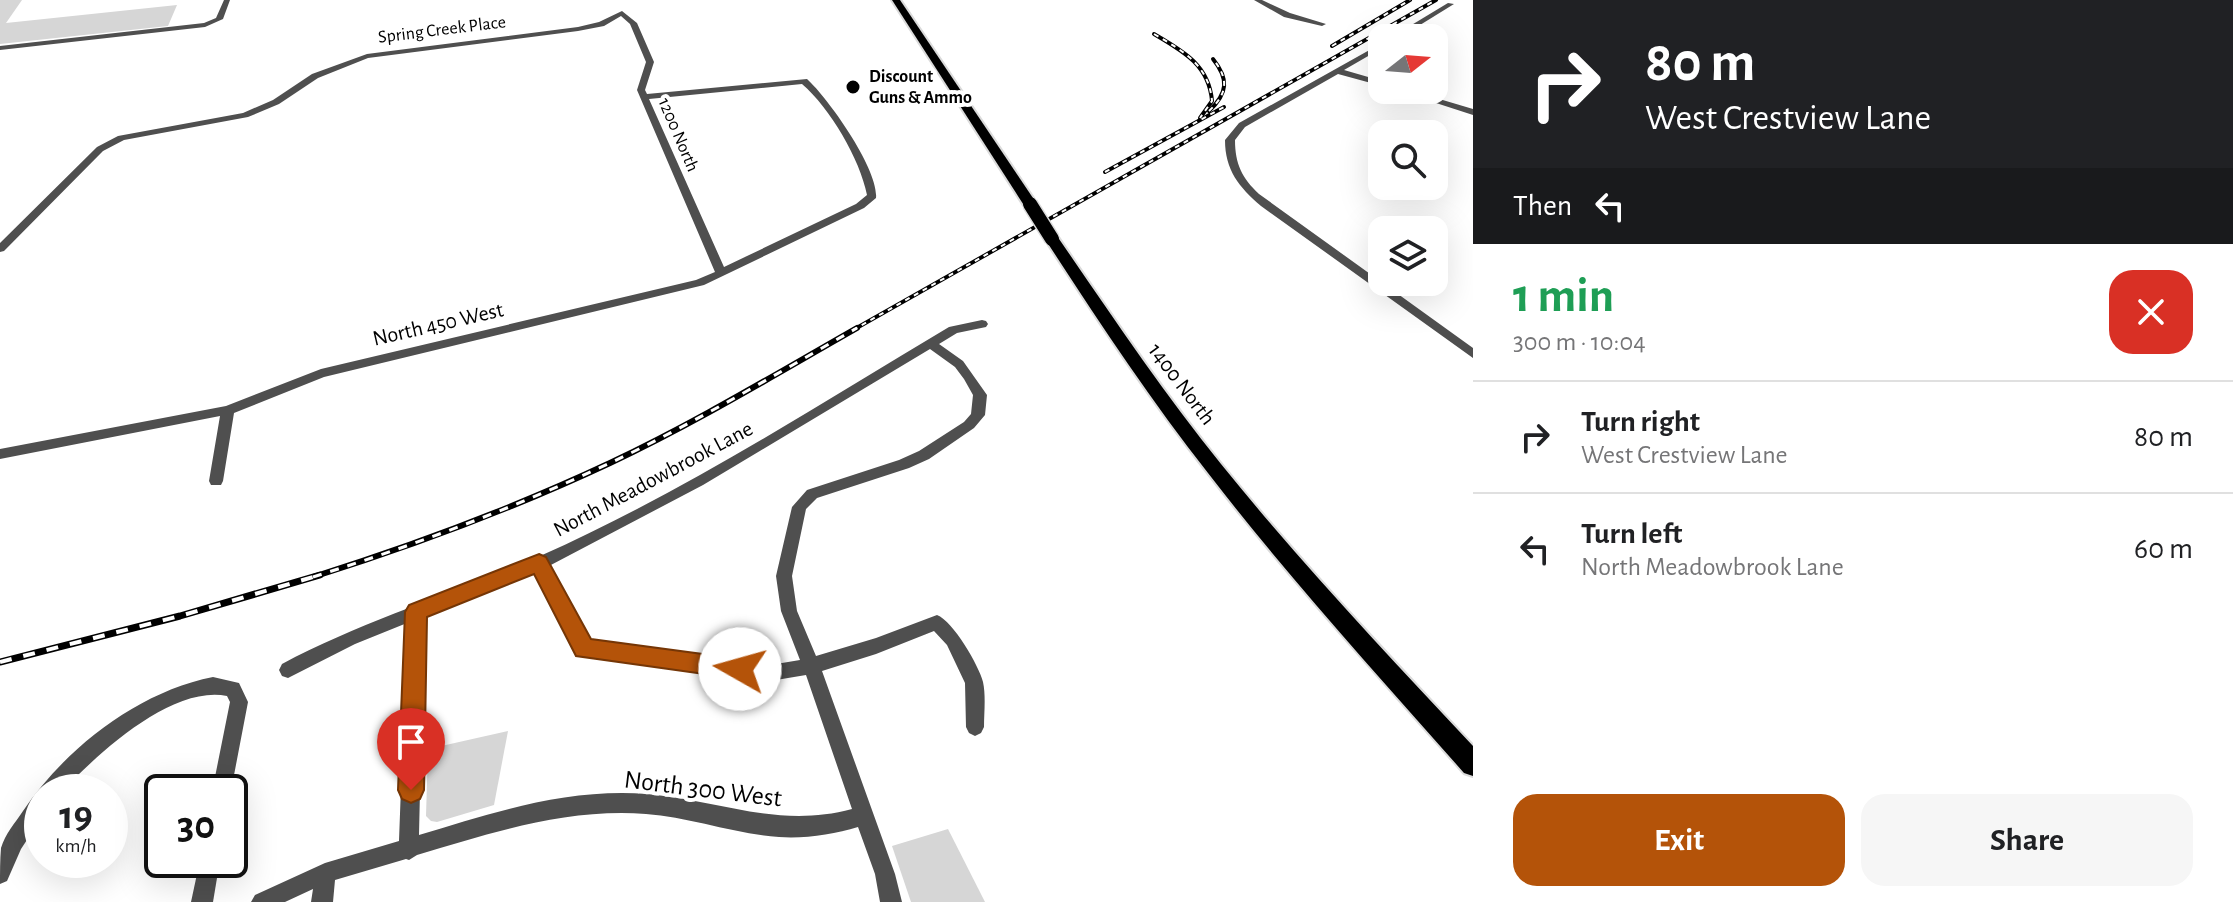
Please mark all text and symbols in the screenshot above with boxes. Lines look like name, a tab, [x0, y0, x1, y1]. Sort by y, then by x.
street label: Spring Creek Place	[377, 13, 507, 47]
north arrow	[1368, 24, 1448, 104]
map controls	[1368, 24, 1448, 296]
icon: right	[1513, 32, 1617, 136]
text: 80 m	[1645, 35, 1755, 91]
place label: Discount Guns & Ammo	[869, 68, 972, 107]
marker: Discount Guns & Ammo	[844, 78, 862, 96]
street label: 1200 North	[655, 96, 701, 174]
text: West Crestview Lane	[1645, 100, 1931, 136]
button: search	[1368, 120, 1448, 200]
icon: left	[1588, 184, 1632, 228]
text: Then	[1513, 191, 1572, 221]
button: layers	[1368, 216, 1448, 296]
button: close	[2109, 270, 2193, 354]
text: 1 min	[1513, 273, 1614, 321]
street label: North 450 West	[371, 298, 505, 350]
text: 300 m · 10:04	[1513, 329, 1646, 355]
street label: 1400 North	[1144, 339, 1220, 429]
text: Turn right	[1581, 407, 1700, 437]
icon: right	[1513, 415, 1557, 459]
street label: North Meadowbrook Lane	[550, 417, 756, 541]
text: 80 m	[2134, 422, 2193, 452]
text: West Crestview Lane	[1581, 442, 1788, 468]
text: Turn left	[1581, 519, 1682, 549]
icon: left	[1513, 527, 1557, 571]
text: 60 m	[2134, 534, 2193, 564]
text: North Meadowbrook Lane	[1581, 554, 1844, 580]
position arrow	[698, 627, 782, 711]
pin	[377, 708, 445, 790]
icon: arrive	[389, 720, 433, 764]
street label: North 300 West	[623, 766, 783, 812]
speed limit sign: 30	[144, 774, 248, 878]
button: Exit	[1513, 794, 1845, 886]
button: Share	[1861, 794, 2193, 886]
text: 19	[59, 796, 93, 836]
text: km/h	[55, 836, 97, 856]

